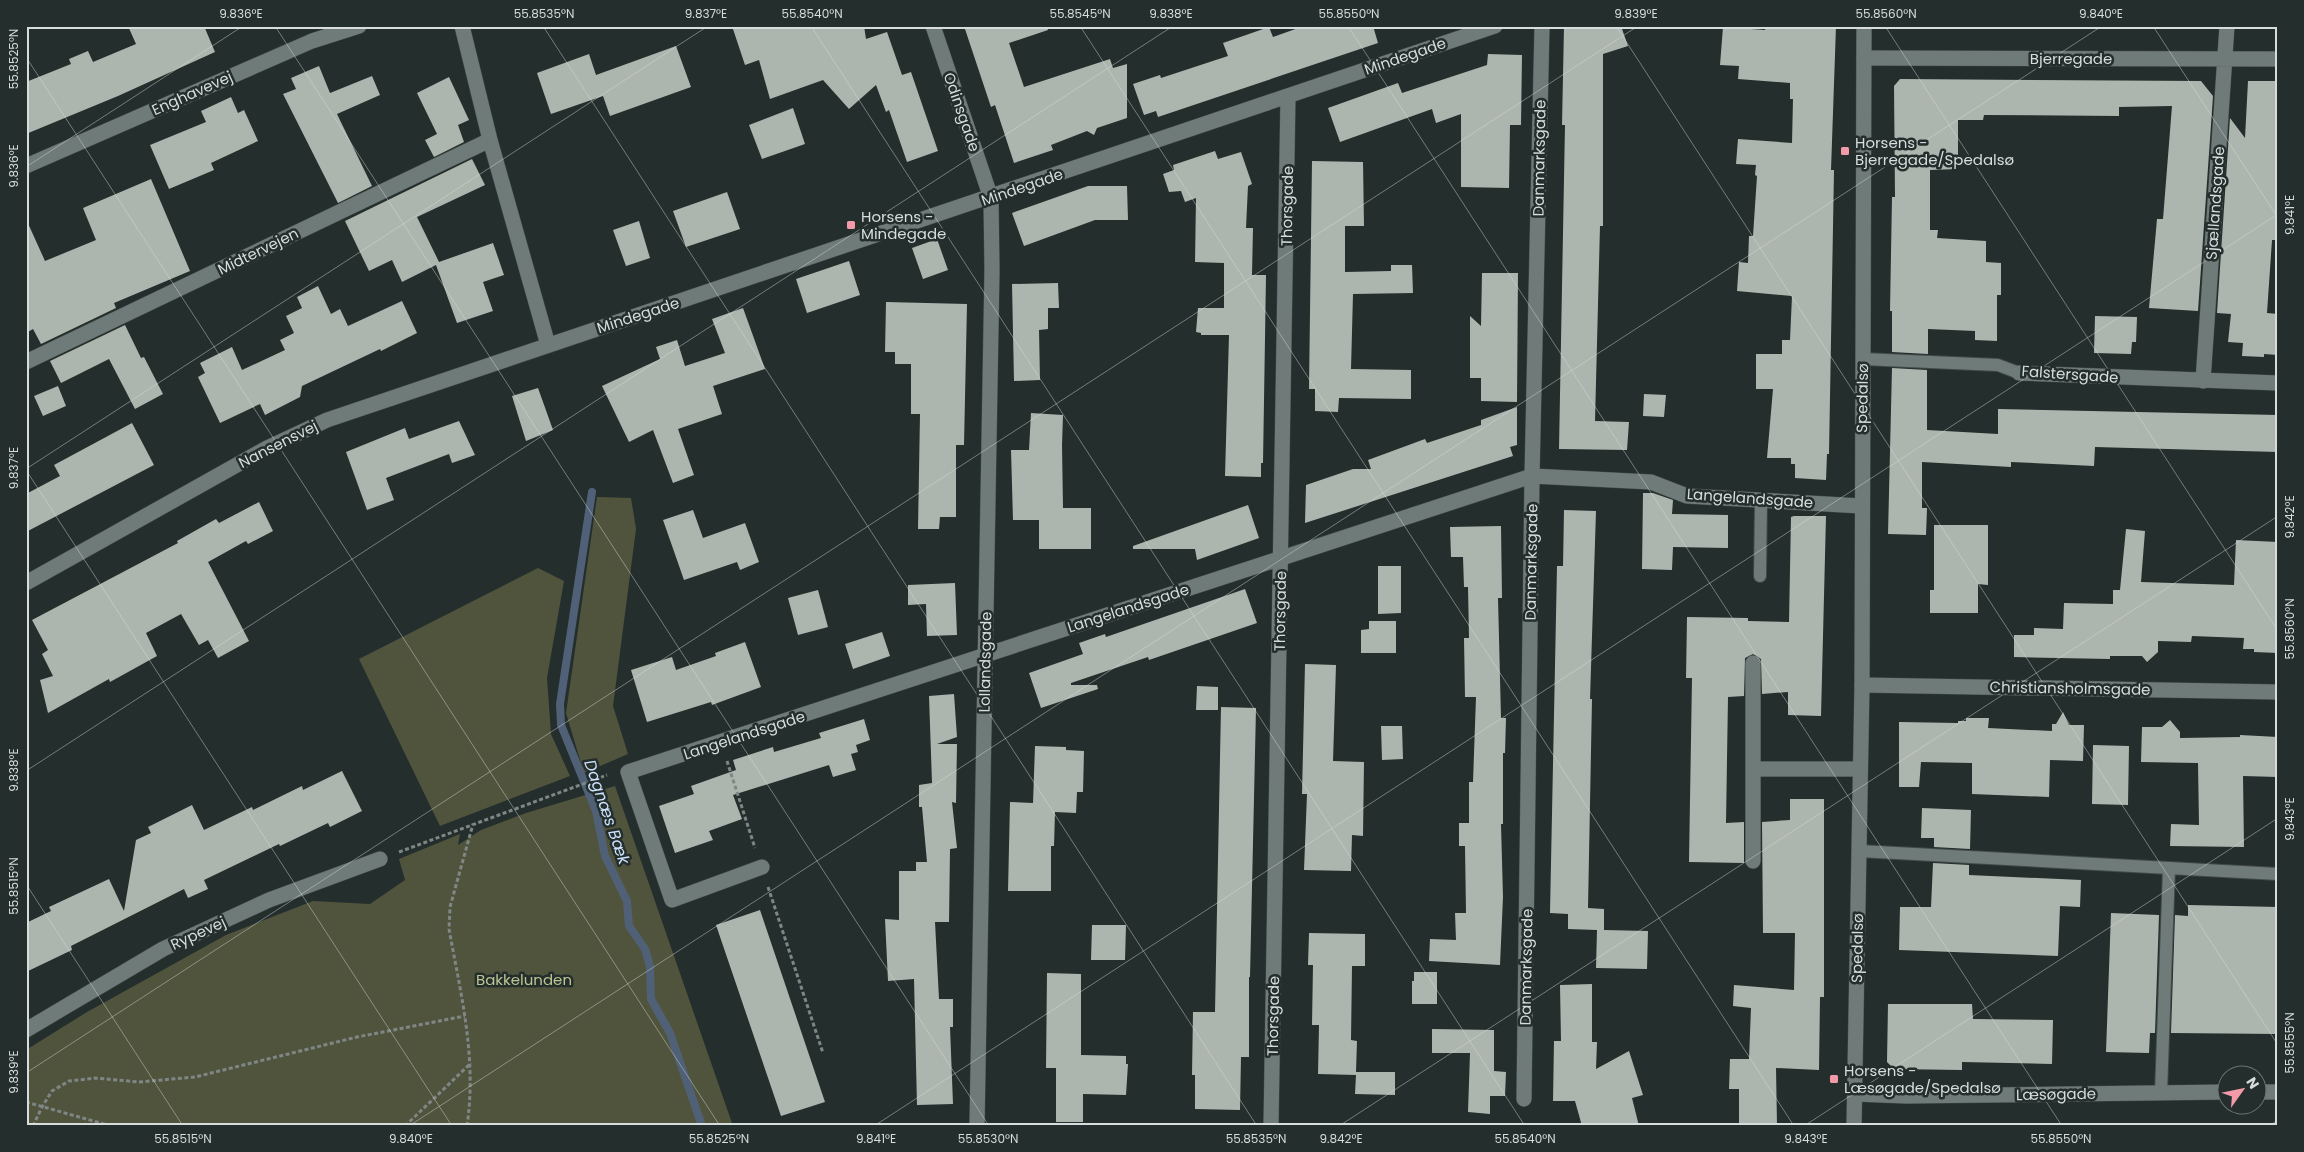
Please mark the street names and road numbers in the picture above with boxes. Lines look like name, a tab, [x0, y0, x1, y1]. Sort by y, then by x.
street label: Mindegade	[1361, 32, 1449, 80]
street label: Bjerregade	[2030, 48, 2112, 69]
street label: Enghavevej	[148, 66, 236, 120]
street label: Odinsgade	[939, 69, 985, 155]
street label: Danmarksgade	[1527, 99, 1551, 217]
street label: Sjællandsgade	[2201, 146, 2229, 260]
street label: Mindegade	[978, 163, 1066, 211]
street label: Thorsgade	[1276, 166, 1298, 246]
street label: Midtervejen	[214, 222, 302, 280]
street label: Mindegade	[594, 292, 682, 338]
street label: Falstersgade	[2021, 360, 2119, 388]
street label: Spedalsø	[1851, 363, 1873, 433]
street label: Nansensvej	[235, 415, 321, 473]
street label: Langelandsgade	[1686, 483, 1814, 513]
street label: Danmarksgade	[1519, 503, 1543, 621]
street label: Thorsgade	[1269, 571, 1291, 651]
street label: Langelandsgade	[1064, 578, 1192, 638]
street label: Lollandsgade	[974, 611, 996, 713]
street label: Christiansholmsgade	[1989, 676, 2151, 700]
street label: Langelandsgade	[680, 705, 808, 765]
street label: Danmarksgade	[1514, 908, 1538, 1026]
street label: Rypevej	[167, 911, 229, 955]
street label: Spedalsø	[1846, 913, 1868, 983]
street label: Thorsgade	[1262, 976, 1284, 1056]
street label: Læsøgade	[2016, 1083, 2096, 1105]

